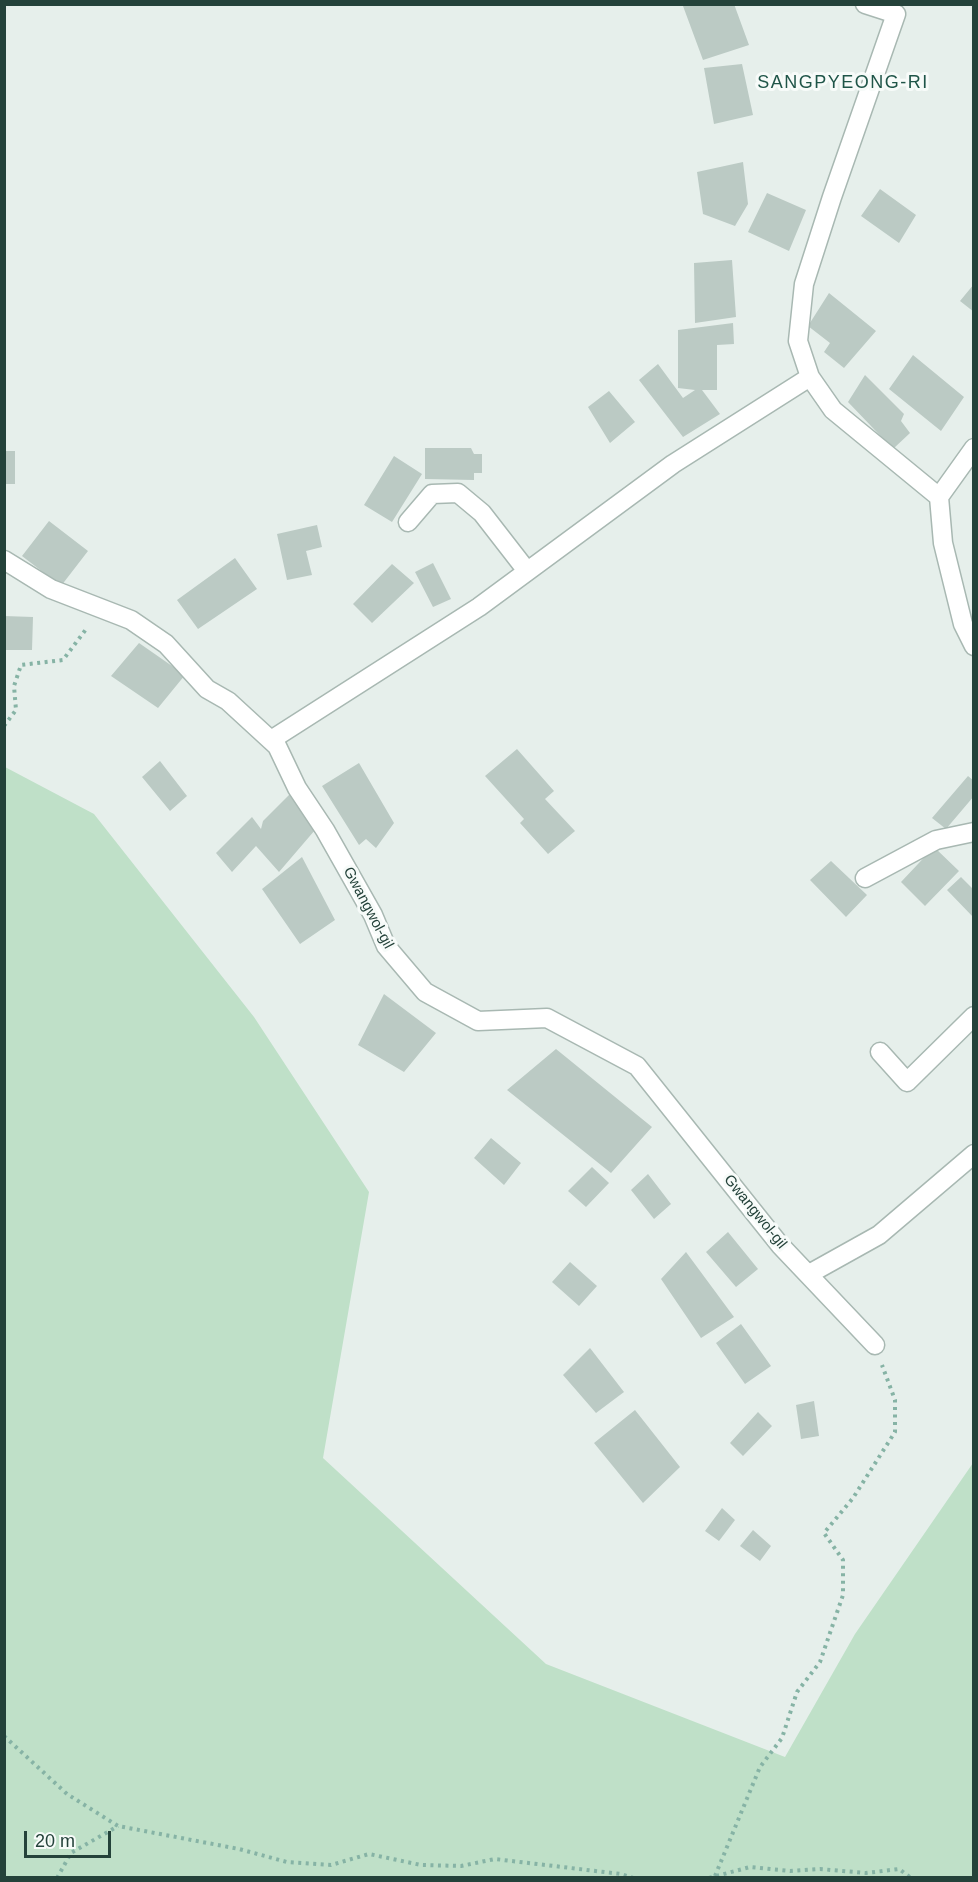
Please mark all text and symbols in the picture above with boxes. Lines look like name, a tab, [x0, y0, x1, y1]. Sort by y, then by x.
district label: SANGPYEONG-RI	[757, 72, 929, 94]
street label: Gwangwol-gil	[339, 864, 397, 952]
street label: Gwangwol-gil	[720, 1171, 790, 1253]
scale bar	[27, 1819, 114, 1857]
text: 20 m	[35, 1831, 75, 1851]

